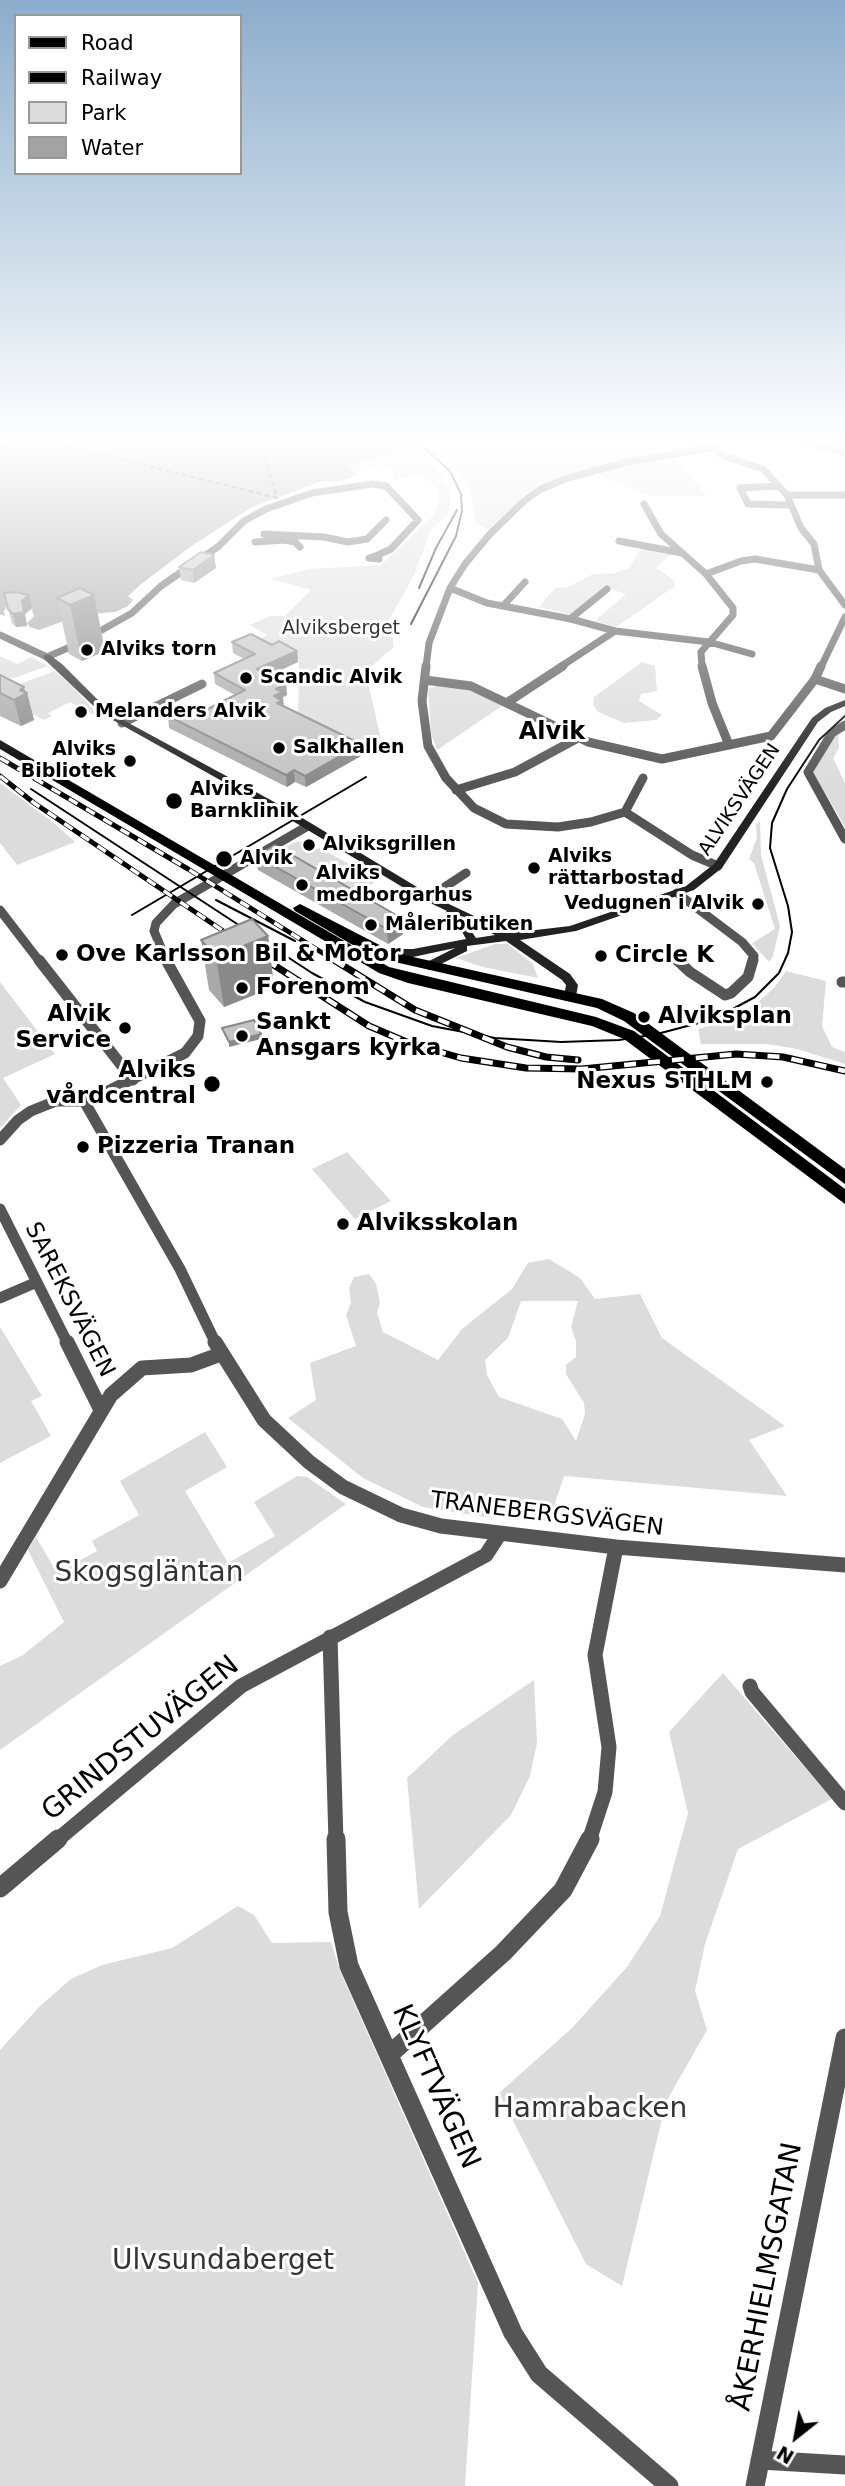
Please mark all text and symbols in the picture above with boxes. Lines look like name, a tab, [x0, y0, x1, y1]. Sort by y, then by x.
legend	[14, 14, 242, 175]
text: Road	[81, 31, 134, 55]
text: Railway	[81, 66, 162, 90]
text: Park	[81, 101, 126, 125]
text: Water	[81, 136, 143, 160]
park label: Alviksberget	[282, 618, 400, 640]
place label: Alviks torn	[101, 639, 217, 661]
marker: Alviks torn	[79, 642, 95, 658]
place label: Scandic Alvik	[260, 667, 402, 689]
marker: Scandic Alvik	[238, 670, 254, 686]
place label: Melanders Alvik	[95, 701, 266, 723]
marker: Melanders Alvik	[73, 704, 89, 720]
district label: Alvik	[519, 719, 585, 747]
place label: Salkhallen	[293, 737, 404, 759]
place label: Alviks Bibliotek	[21, 739, 116, 783]
marker: Salkhallen	[271, 740, 287, 756]
street label: ALVIKSVÄGEN	[694, 740, 786, 860]
marker: Alviks Bibliotek	[122, 753, 138, 769]
place label: Alviks Barnklinik	[190, 779, 299, 823]
marker: Alviks Barnklinik	[164, 791, 184, 811]
place label: Alviksgrillen	[323, 834, 456, 856]
marker: Alviksgrillen	[301, 837, 317, 853]
place label: Alviks rättarbostad	[548, 846, 684, 890]
place label: Alvik	[240, 848, 293, 870]
marker: Alvik	[214, 849, 234, 869]
marker: Alviks rättarbostad	[526, 860, 542, 876]
place label: Alviks medborgarhus	[316, 863, 472, 907]
marker: Alviks medborgarhus	[294, 877, 310, 893]
place label: Vedugnen i Alvik	[564, 893, 744, 915]
marker: Vedugnen i Alvik	[750, 896, 766, 912]
place label: Måleributiken	[385, 914, 533, 936]
marker: Måleributiken	[363, 917, 379, 933]
place label: Ove Karlsson Bil & Motor	[76, 941, 400, 969]
place label: Circle K	[615, 942, 714, 970]
marker: Ove Karlsson Bil & Motor	[54, 947, 70, 963]
marker: Circle K	[593, 948, 609, 964]
place label: Forenom	[256, 974, 370, 1002]
marker: Forenom	[234, 980, 250, 996]
place label: Alvik Service	[15, 1001, 111, 1055]
place label: Alviksplan	[658, 1003, 792, 1031]
place label: Sankt Ansgars kyrka	[256, 1009, 441, 1063]
marker: Alviksplan	[636, 1009, 652, 1025]
marker: Alvik Service	[117, 1020, 133, 1036]
marker: Sankt Ansgars kyrka	[234, 1028, 250, 1044]
place label: Alviks vårdcentral	[46, 1057, 196, 1111]
place label: Nexus STHLM	[576, 1068, 753, 1096]
marker: Alviks vårdcentral	[202, 1074, 222, 1094]
marker: Nexus STHLM	[759, 1074, 775, 1090]
place label: Pizzeria Tranan	[97, 1133, 295, 1161]
marker: Pizzeria Tranan	[75, 1139, 91, 1155]
place label: Alviksskolan	[357, 1210, 518, 1238]
marker: Alviksskolan	[335, 1216, 351, 1232]
street label: SAREKSVÄGEN	[18, 1218, 120, 1382]
street label: TRANEBERGSVÄGEN	[429, 1487, 665, 1543]
park label: Skogsgläntan	[55, 1557, 243, 1591]
street label: GRINDSTUVÄGEN	[36, 1649, 246, 1829]
street label: KLYFTVÄGEN	[384, 2000, 486, 2174]
park label: Hamrabacken	[493, 2093, 687, 2127]
street label: ÅKERHIELMSGATAN	[725, 2140, 811, 2414]
park label: Ulvsundaberget	[112, 2245, 334, 2279]
north arrow	[761, 2402, 831, 2472]
text: N	[773, 2441, 798, 2469]

